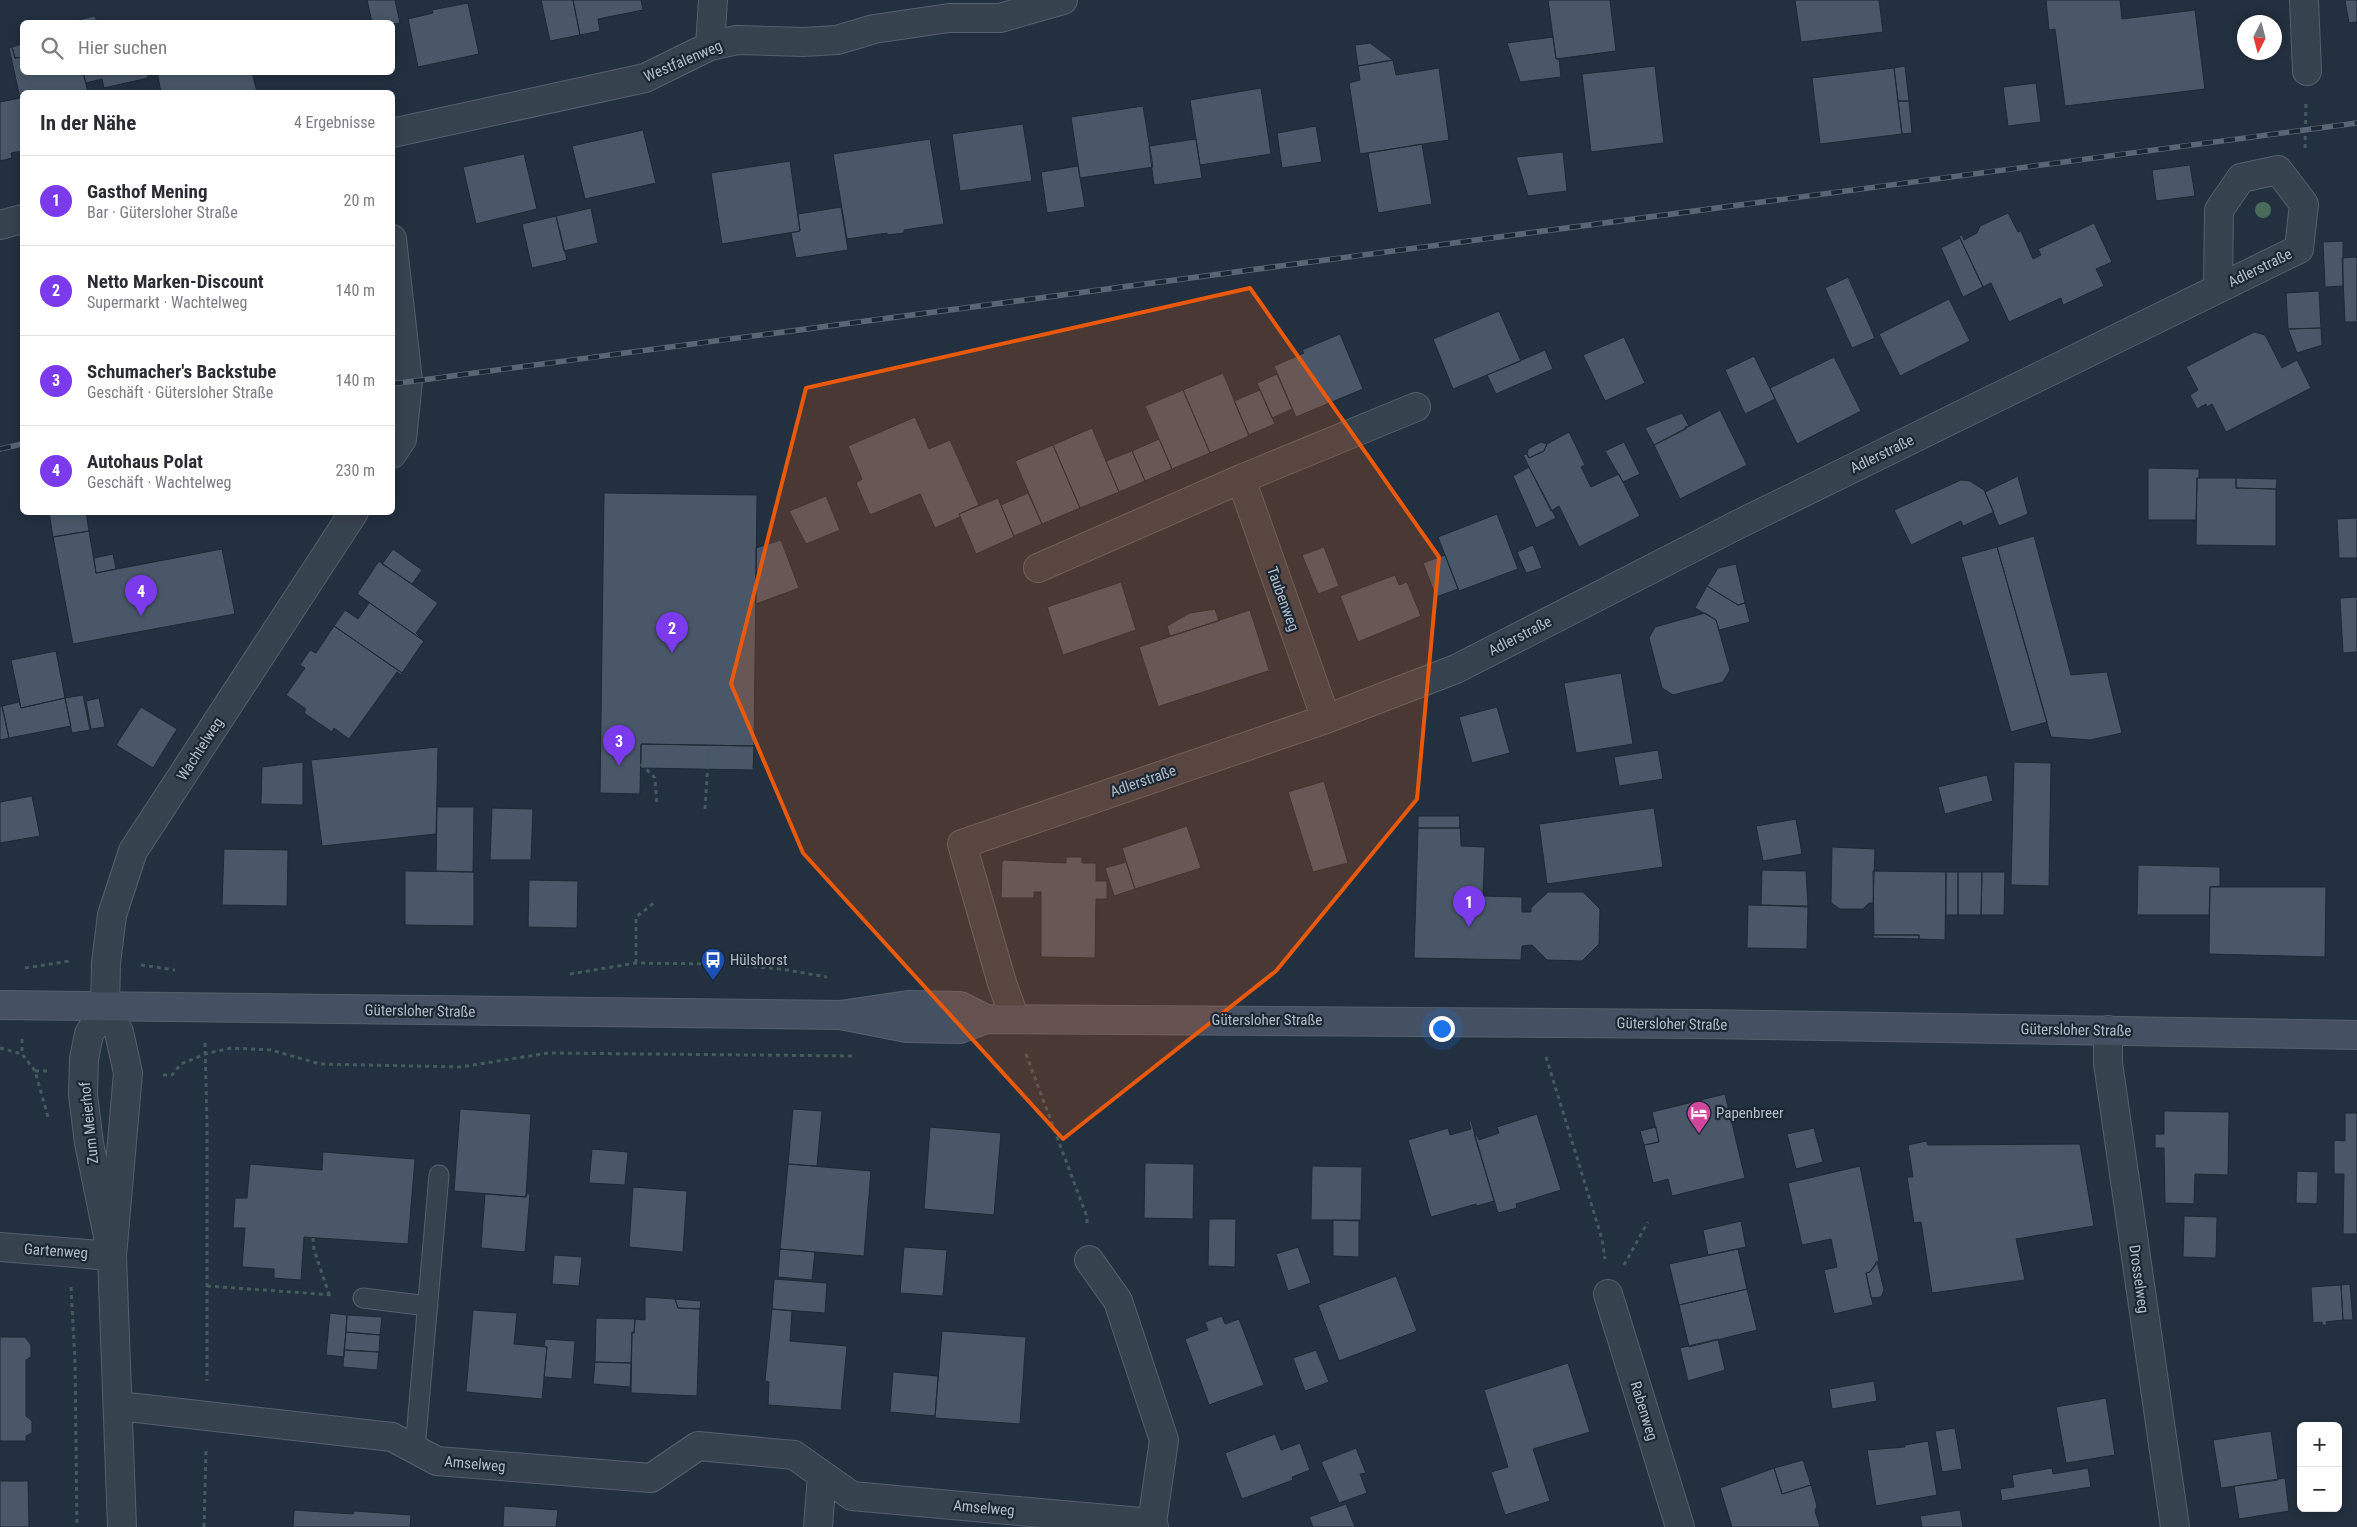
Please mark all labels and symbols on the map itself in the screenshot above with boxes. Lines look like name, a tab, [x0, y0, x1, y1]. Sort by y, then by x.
north arrow	[2237, 15, 2282, 60]
street label: Westfalenweg	[641, 36, 725, 86]
street label: Adlerstraße	[2225, 245, 2295, 291]
street label: Adlerstraße	[1847, 431, 1917, 477]
street label: Taubenweg	[1263, 564, 1303, 634]
pin: 4	[125, 575, 157, 616]
pin: 2	[656, 612, 688, 653]
street label: Adlerstraße	[1485, 612, 1555, 660]
street label: Wachtelweg	[173, 714, 227, 784]
pin: 3	[603, 725, 635, 766]
street label: Adlerstraße	[1108, 761, 1178, 801]
pin: 1	[1453, 886, 1485, 927]
bus stop icon: Hülshorst	[700, 947, 726, 981]
place label: Hülshorst	[730, 951, 787, 969]
street label: Gütersloher Straße	[364, 1001, 476, 1021]
street label: Gütersloher Straße	[1212, 1011, 1322, 1029]
street label: Gütersloher Straße	[1616, 1014, 1728, 1034]
your location	[1429, 1016, 1455, 1042]
street label: Gütersloher Straße	[2020, 1020, 2132, 1040]
street label: Zum Meierhof	[76, 1081, 102, 1165]
hotel icon: Papenbreer	[1686, 1100, 1712, 1134]
place label: Papenbreer	[1716, 1104, 1784, 1122]
street label: Gartenweg	[23, 1240, 89, 1262]
street label: Drosselweg	[2125, 1244, 2153, 1314]
street label: Rabenweg	[1626, 1379, 1662, 1443]
street label: Amselweg	[444, 1452, 506, 1476]
street label: Amselweg	[953, 1496, 1015, 1520]

